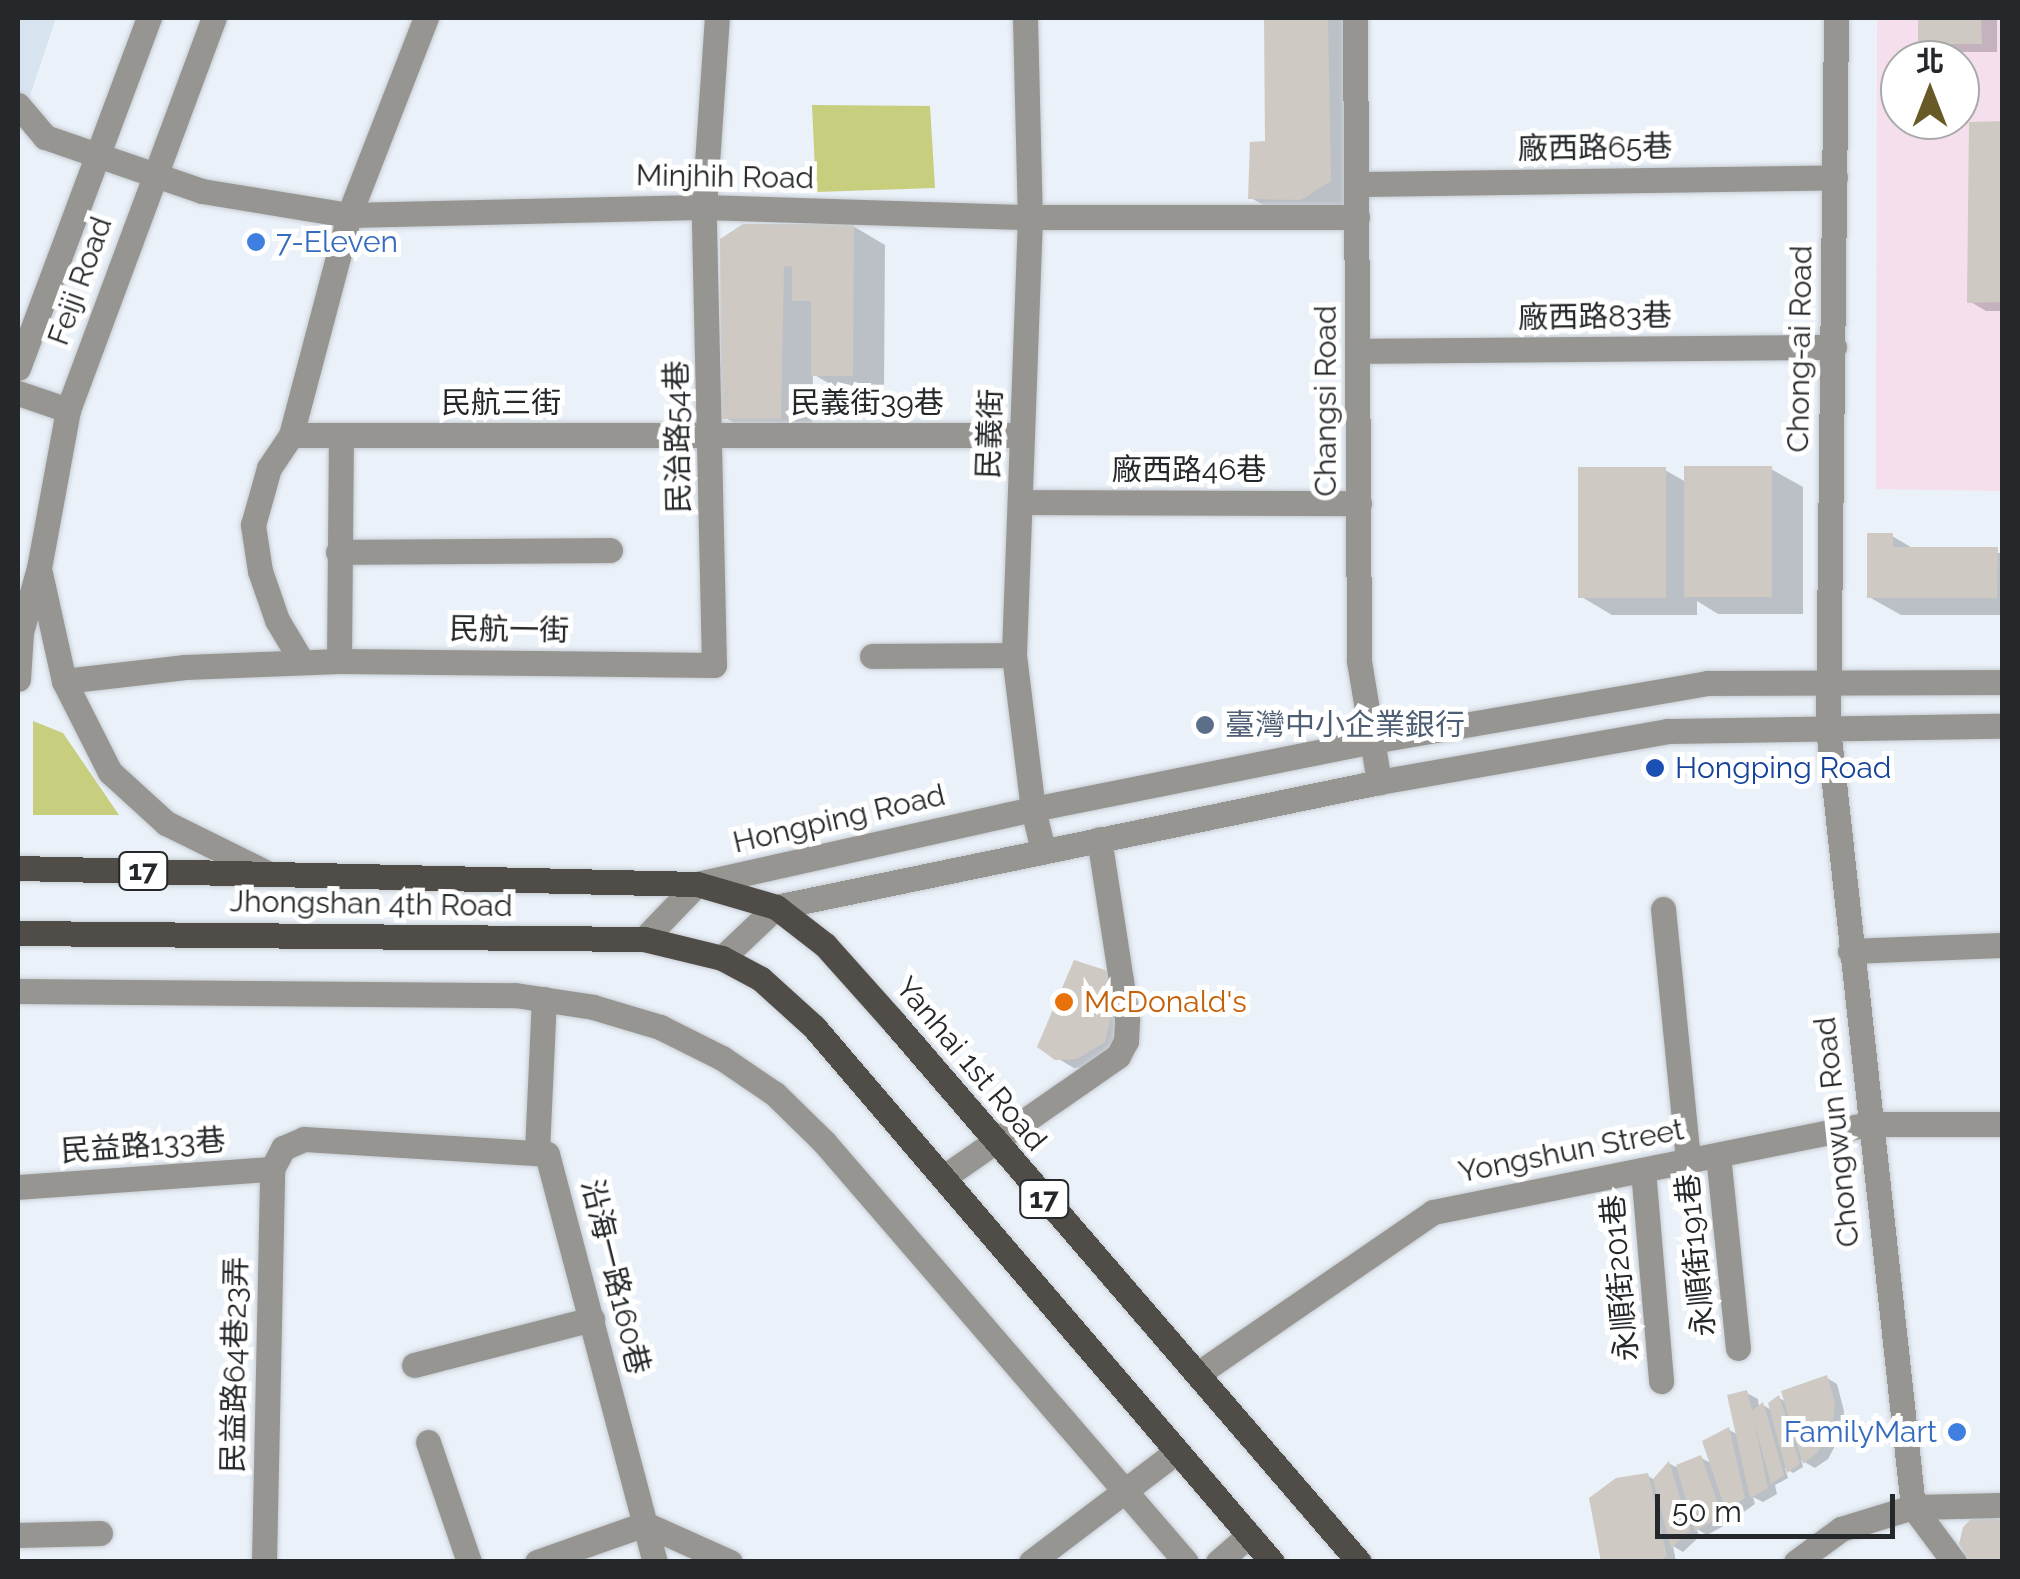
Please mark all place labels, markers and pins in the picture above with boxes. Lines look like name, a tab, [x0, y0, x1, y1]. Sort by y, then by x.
place label: 7-Eleven	[276, 224, 398, 260]
marker: 7-Eleven	[245, 231, 267, 253]
place label: 臺灣中小企業銀行	[1225, 707, 1465, 743]
marker: 臺灣中小企業銀行	[1194, 714, 1216, 736]
place label: Hongping Road	[1675, 750, 1891, 786]
marker: Hongping Road	[1644, 757, 1666, 779]
place label: McDonald's	[1084, 984, 1247, 1020]
marker: McDonald's	[1053, 991, 1075, 1013]
place label: FamilyMart	[1784, 1414, 1937, 1450]
marker: FamilyMart	[1946, 1421, 1968, 1443]

